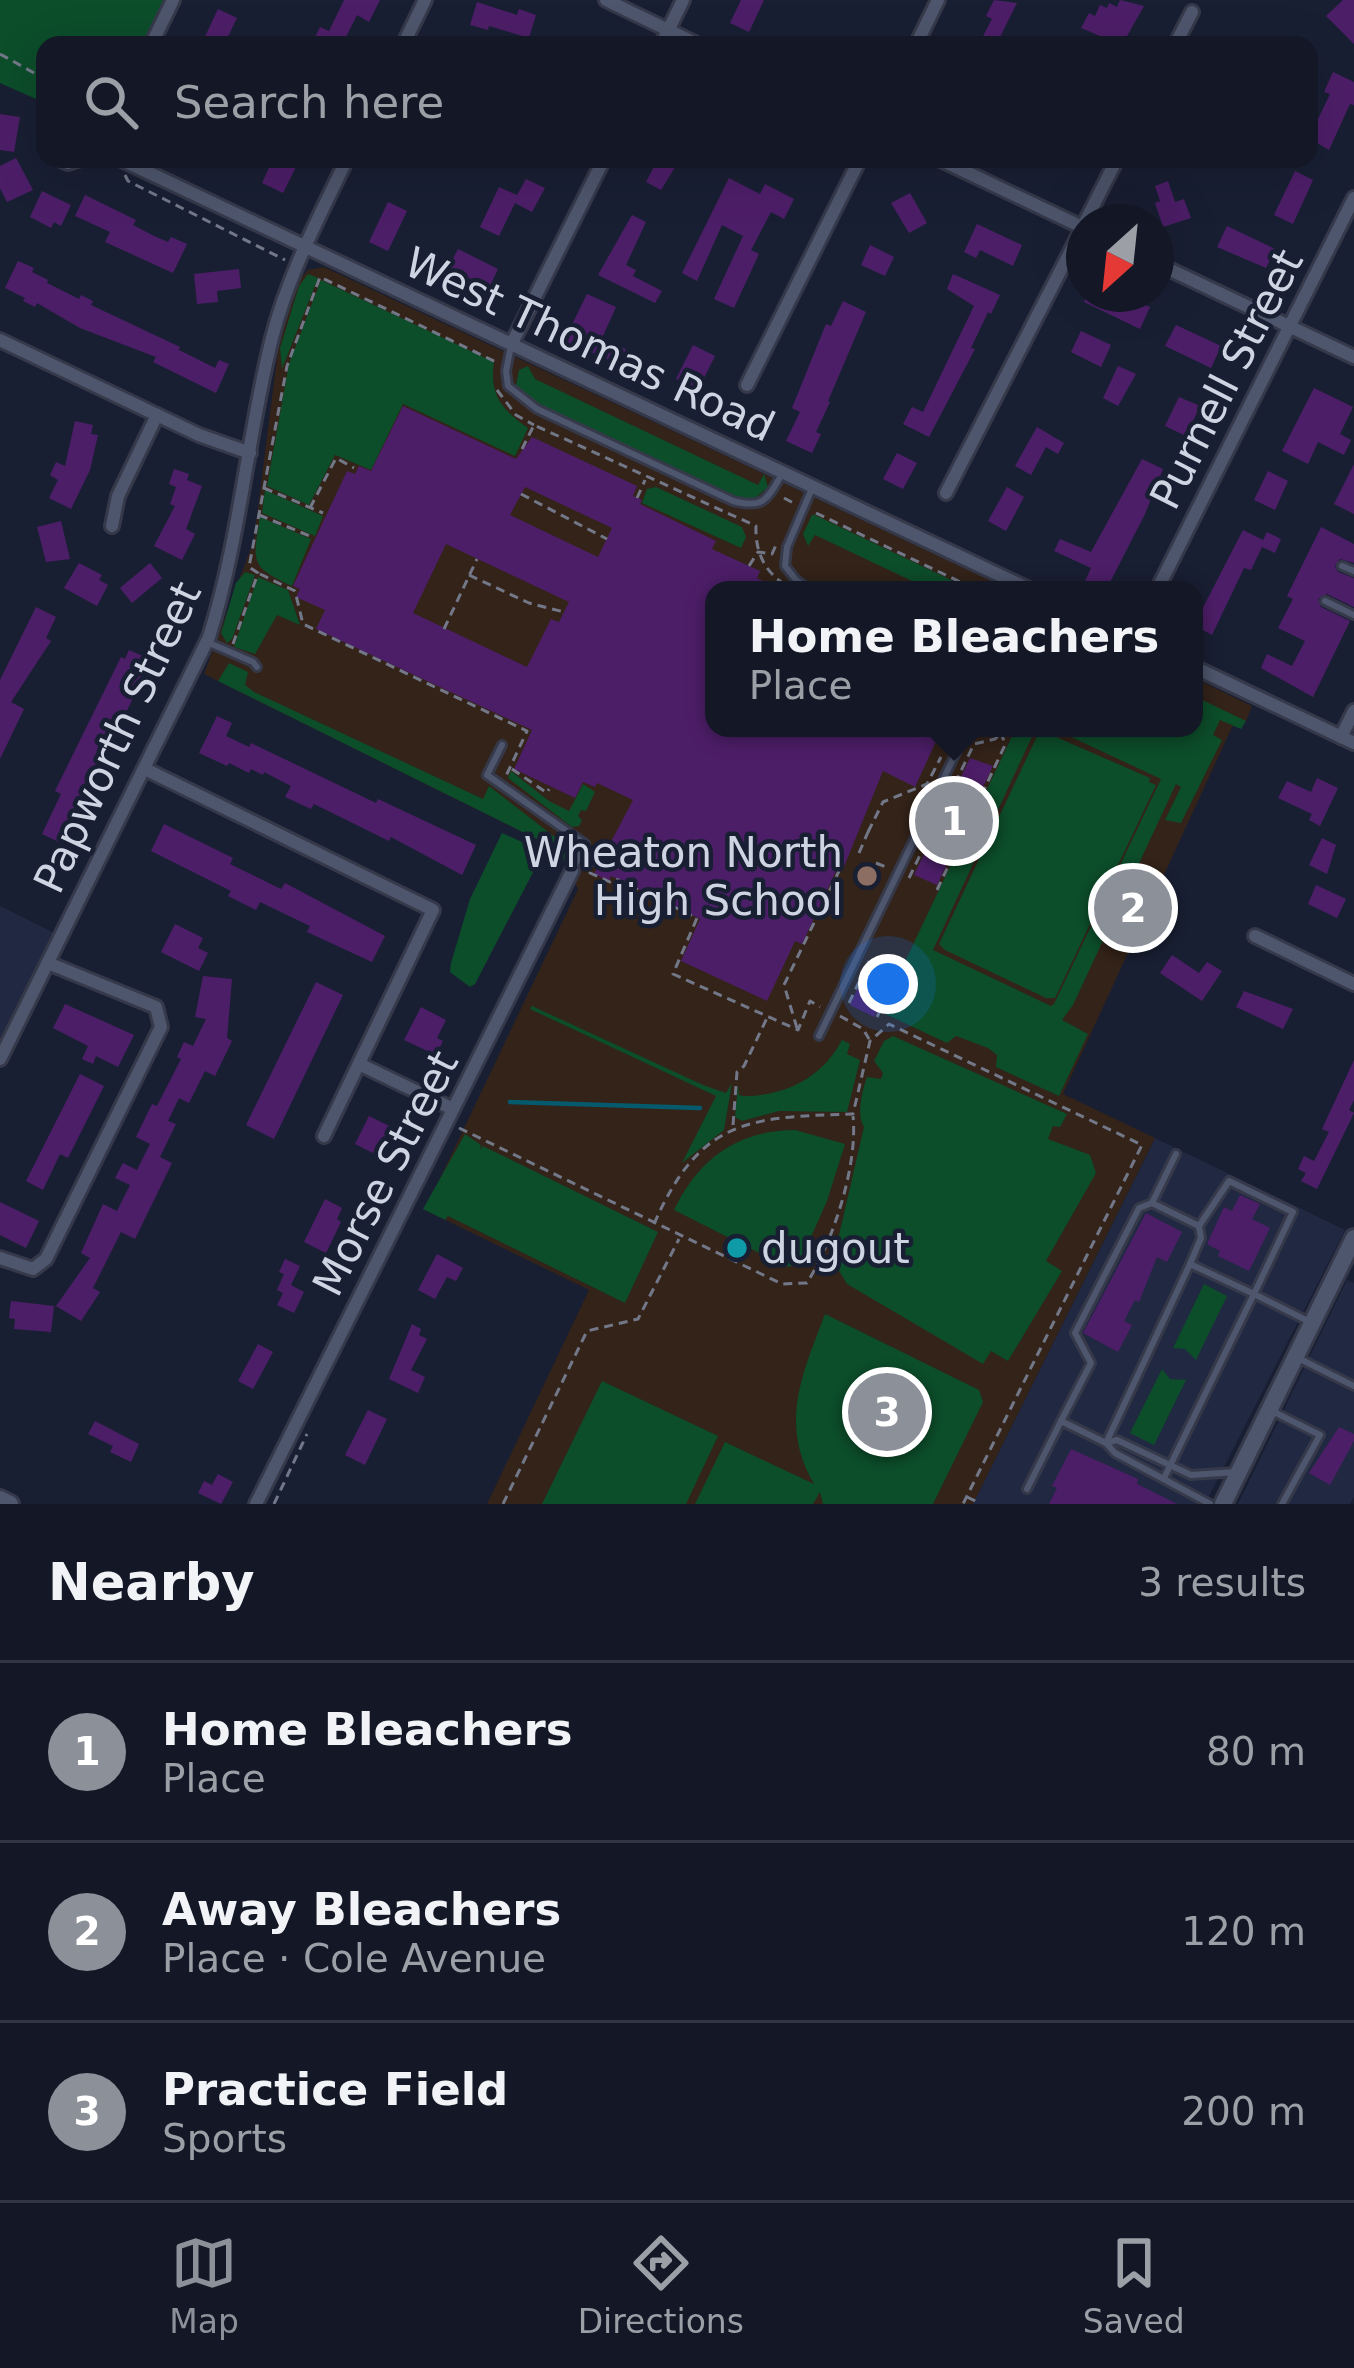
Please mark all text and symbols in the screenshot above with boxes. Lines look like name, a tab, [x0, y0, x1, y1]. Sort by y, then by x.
search box	[36, 36, 1318, 168]
icon: search	[78, 69, 144, 135]
text: Search here	[174, 76, 444, 129]
north arrow	[1066, 204, 1174, 312]
street label: West Thomas Road	[397, 237, 782, 452]
street label: Purnell Street	[1140, 241, 1313, 517]
street label: Papworth Street	[24, 574, 211, 900]
popup	[705, 581, 1203, 737]
text: Home Bleachers	[749, 610, 1159, 663]
text: Place	[749, 663, 852, 708]
pin: 1	[915, 776, 993, 866]
place label: Wheaton North High School	[524, 828, 843, 925]
marker: Wheaton North High School	[854, 863, 880, 889]
pin: 2	[1094, 863, 1172, 953]
your location	[858, 954, 918, 1014]
street label: Morse Street	[303, 1043, 468, 1304]
place label: dugout	[761, 1224, 910, 1273]
marker: dugout	[724, 1235, 750, 1261]
pin: 3	[848, 1367, 926, 1457]
text: Nearby	[48, 1553, 255, 1612]
text: 3 results	[1138, 1560, 1306, 1605]
text: Home Bleachers	[162, 1703, 572, 1756]
text: 1	[73, 1729, 101, 1774]
text: 80 m	[1206, 1729, 1306, 1774]
text: Place	[162, 1756, 266, 1801]
text: Away Bleachers	[162, 1883, 561, 1936]
text: 2	[73, 1909, 101, 1954]
text: 120 m	[1181, 1909, 1306, 1954]
text: Place · Cole Avenue	[162, 1936, 546, 1981]
text: Practice Field	[162, 2063, 508, 2116]
text: 3	[73, 2089, 101, 2134]
text: 200 m	[1181, 2089, 1306, 2134]
text: Sports	[162, 2116, 287, 2161]
tab: Map	[169, 2230, 239, 2341]
tab: Directions	[578, 2230, 744, 2341]
tab: Saved	[1083, 2230, 1185, 2341]

